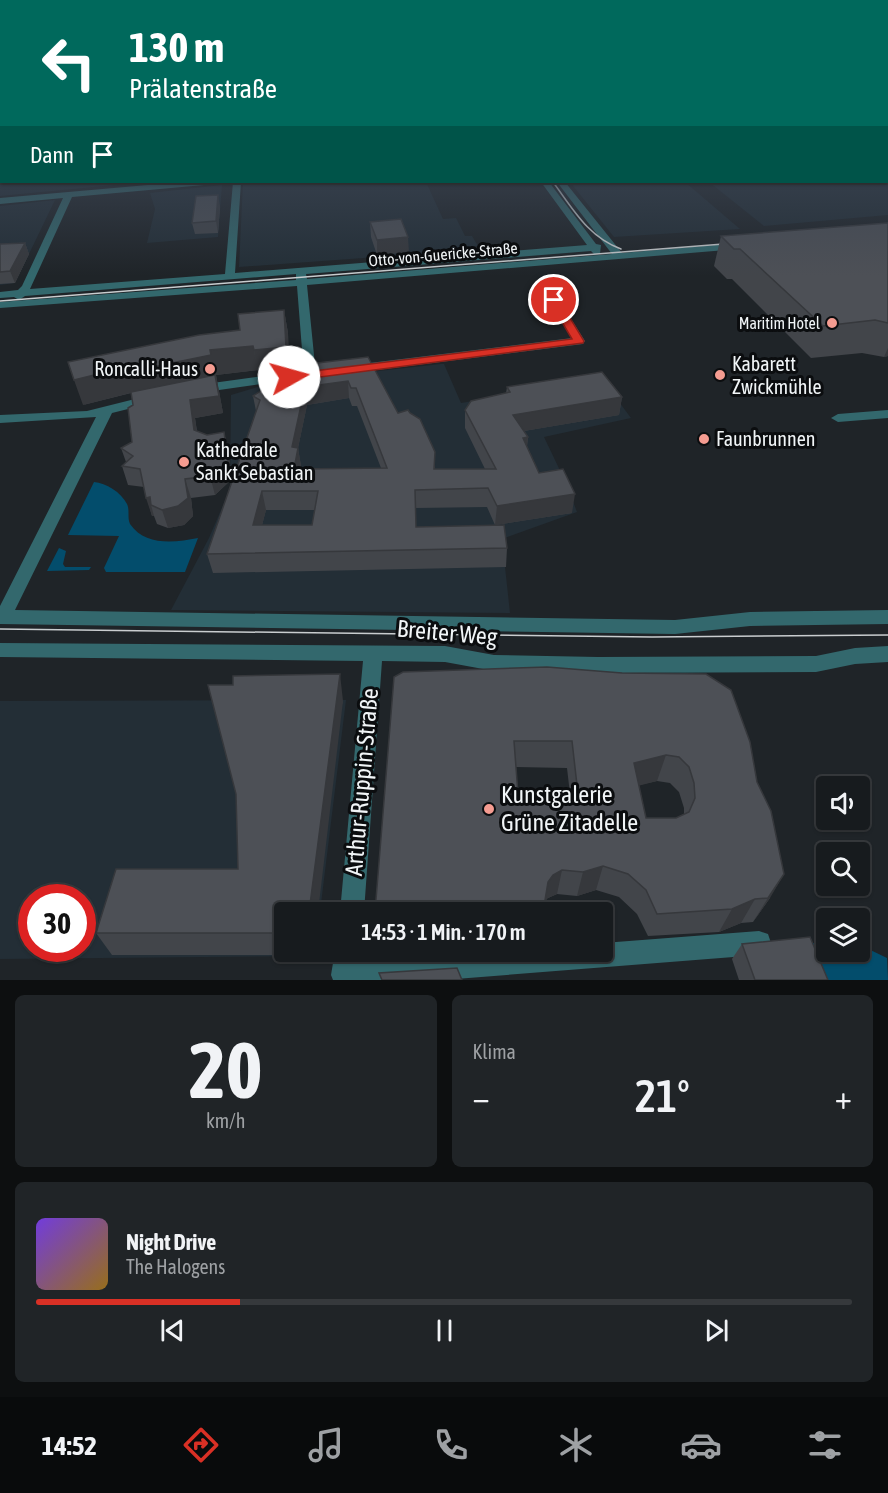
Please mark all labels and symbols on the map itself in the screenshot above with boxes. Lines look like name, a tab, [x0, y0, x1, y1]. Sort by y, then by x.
street label: Otto-von-Guericke-Straße	[368, 239, 518, 269]
pin	[528, 274, 579, 325]
place label: Maritim Hotel	[739, 314, 821, 332]
marker: Maritim Hotel	[825, 316, 839, 330]
position arrow	[257, 345, 321, 409]
place label: Kabarett Zwickmühle	[732, 352, 822, 398]
place label: Roncalli-Haus	[94, 357, 198, 380]
marker: Roncalli-Haus	[203, 362, 217, 376]
marker: Kabarett Zwickmühle	[713, 368, 727, 382]
place label: Faunbrunnen	[716, 427, 816, 450]
marker: Faunbrunnen	[697, 432, 711, 446]
place label: Kathedrale Sankt Sebastian	[196, 438, 313, 484]
marker: Kathedrale Sankt Sebastian	[177, 455, 191, 469]
street label: Breiter Weg	[396, 615, 499, 650]
street label: Arthur-Ruppin-Straße	[340, 687, 383, 877]
place label: Kunstgalerie Grüne Zitadelle	[501, 781, 638, 836]
marker: Kunstgalerie Grüne Zitadelle	[482, 802, 496, 816]
speed limit sign: 30	[18, 884, 96, 962]

